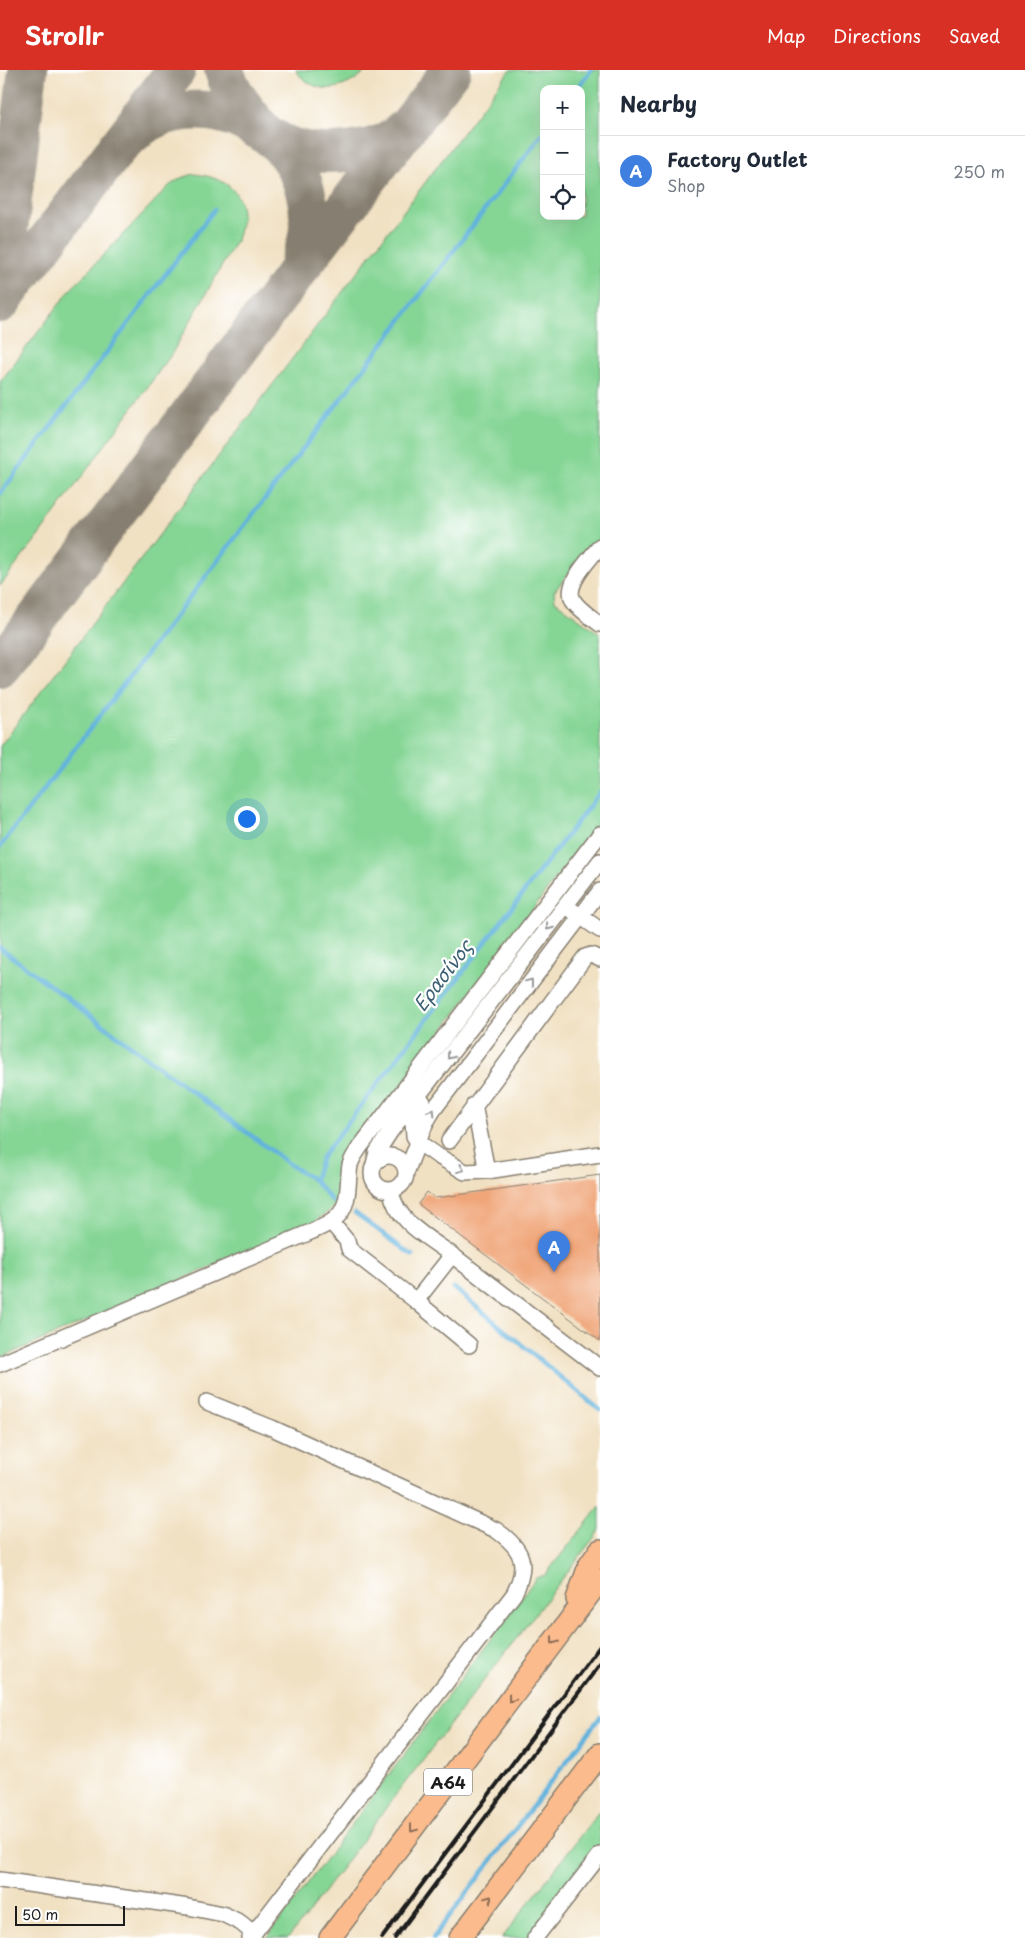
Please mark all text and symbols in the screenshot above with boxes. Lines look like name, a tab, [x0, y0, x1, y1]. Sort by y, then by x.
text: Strollr	[25, 17, 104, 53]
text: Map	[767, 22, 805, 49]
text: Directions	[833, 22, 921, 49]
text: Saved	[949, 22, 1000, 49]
map controls	[540, 85, 585, 220]
button: +	[540, 85, 585, 130]
text: Nearby	[620, 87, 697, 119]
button: −	[540, 130, 585, 175]
text: Factory Outlet	[667, 145, 808, 173]
text: A	[630, 159, 642, 183]
text: 250 m	[954, 159, 1005, 183]
text: Shop	[667, 173, 705, 197]
button: locate	[540, 175, 585, 220]
your location	[234, 806, 260, 832]
one-way arrow	[546, 921, 554, 930]
water label: Ερασίνος	[406, 932, 480, 1017]
one-way arrow	[524, 979, 532, 988]
one-way arrow	[447, 1050, 455, 1059]
one-way arrow	[426, 1108, 436, 1117]
one-way arrow	[456, 1163, 465, 1173]
pin: A	[538, 1231, 570, 1272]
one-way arrow	[551, 1635, 560, 1645]
one-way arrow	[508, 1693, 516, 1702]
road number: Α64	[424, 1768, 472, 1795]
one-way arrow	[410, 1823, 419, 1832]
one-way arrow	[484, 1896, 492, 1905]
scale bar	[15, 1903, 125, 1926]
text: 50 m	[22, 1904, 58, 1925]

